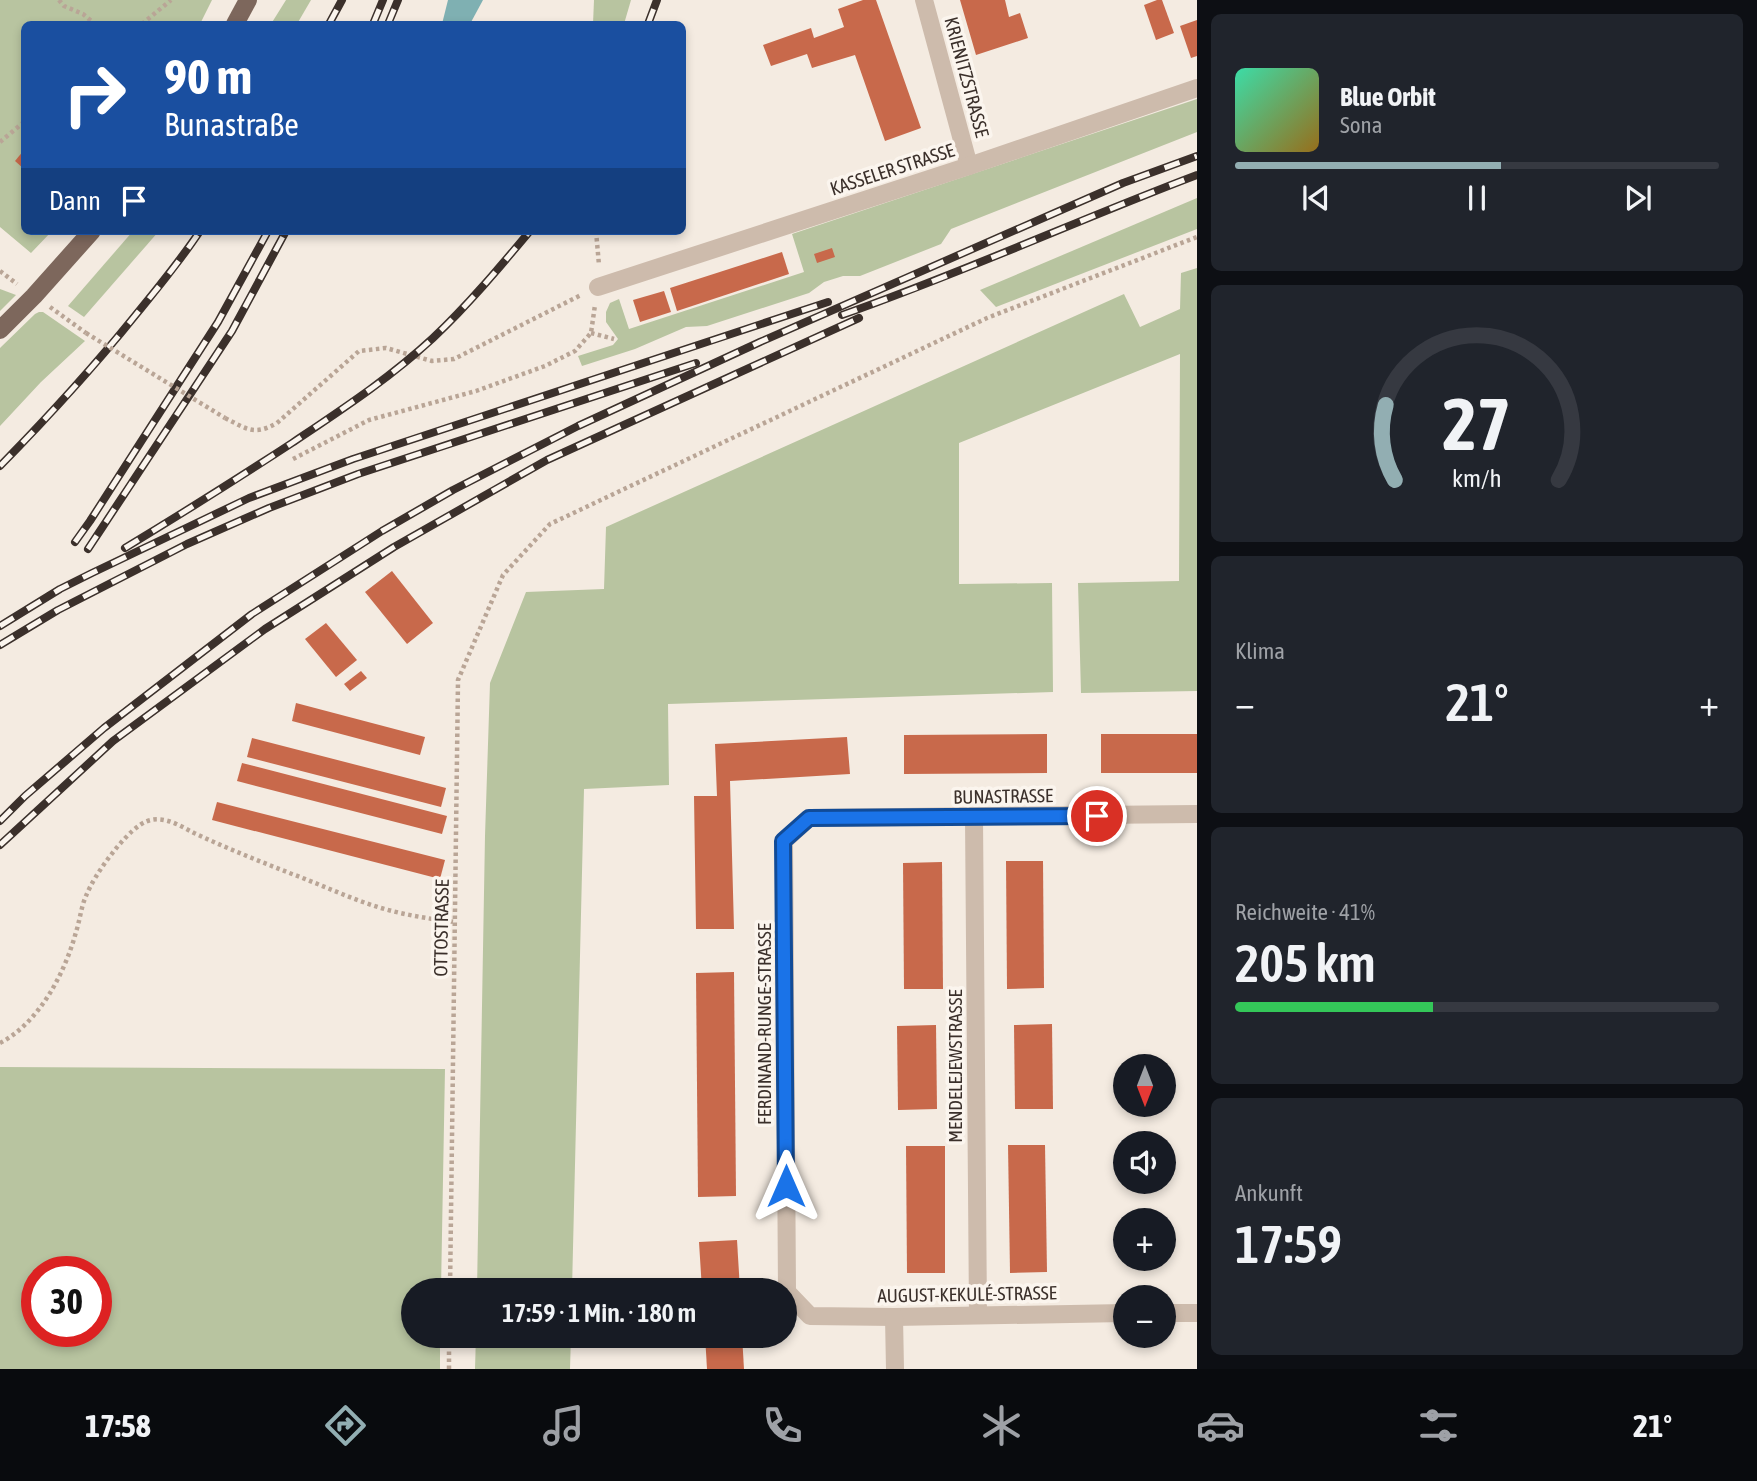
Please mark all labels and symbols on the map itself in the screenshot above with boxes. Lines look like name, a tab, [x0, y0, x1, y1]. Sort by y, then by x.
street label: KRIENITZSTRASSE	[940, 14, 994, 140]
street label: KASSELER STRASSE	[827, 139, 957, 199]
street label: BUNASTRASSE	[953, 784, 1053, 808]
pin	[1067, 786, 1127, 846]
street label: OTTOSTRASSE	[429, 879, 453, 977]
street label: FERDINAND-RUNGE-STRASSE	[753, 923, 775, 1125]
street label: MENDELEJEWSTRASSE	[944, 989, 966, 1143]
north arrow	[1113, 1054, 1176, 1116]
position arrow	[749, 1149, 823, 1223]
speed limit sign: 30	[21, 1256, 112, 1347]
street label: AUGUST-KEKULÉ-STRASSE	[877, 1281, 1057, 1307]

